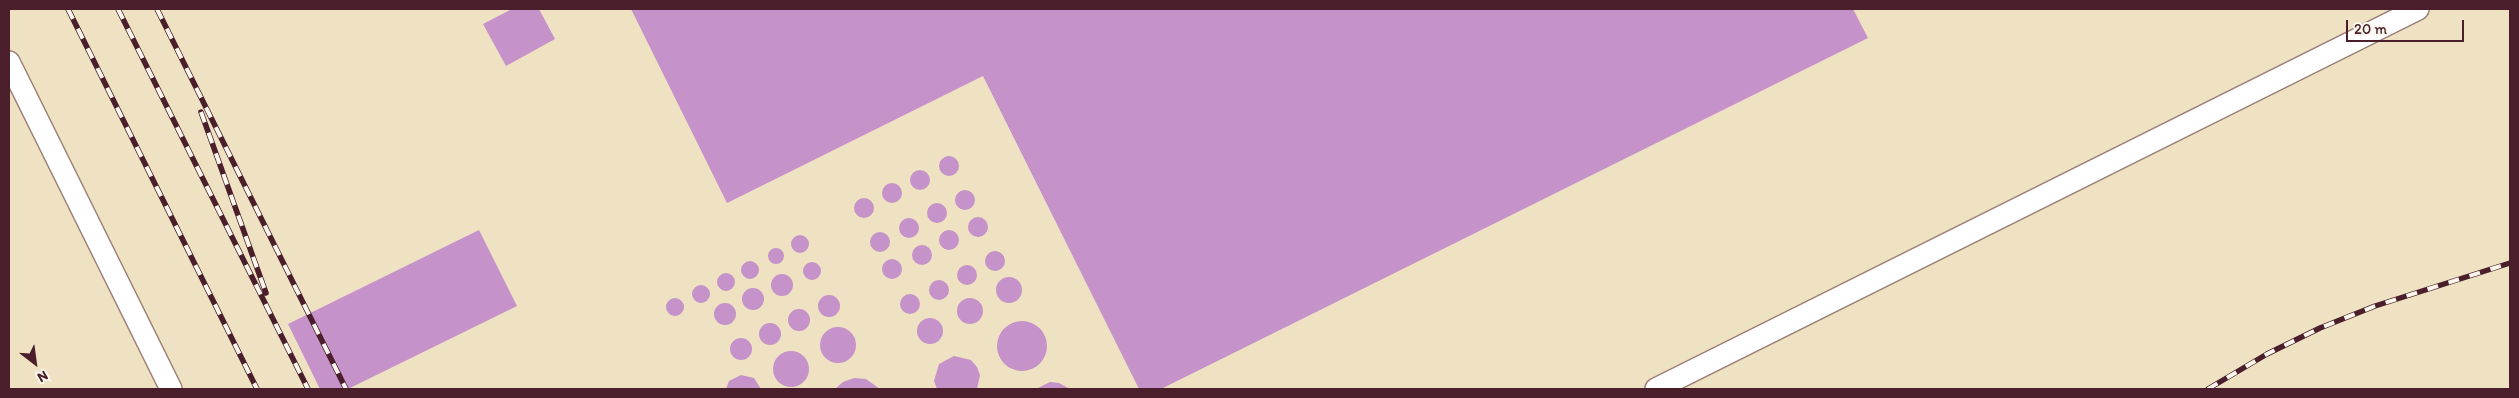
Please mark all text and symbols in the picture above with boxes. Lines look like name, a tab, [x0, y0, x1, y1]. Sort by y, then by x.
scale bar	[2349, 10, 2466, 42]
text: 20 m	[2354, 20, 2387, 38]
north arrow	[10, 338, 60, 388]
text: N	[34, 367, 51, 386]

